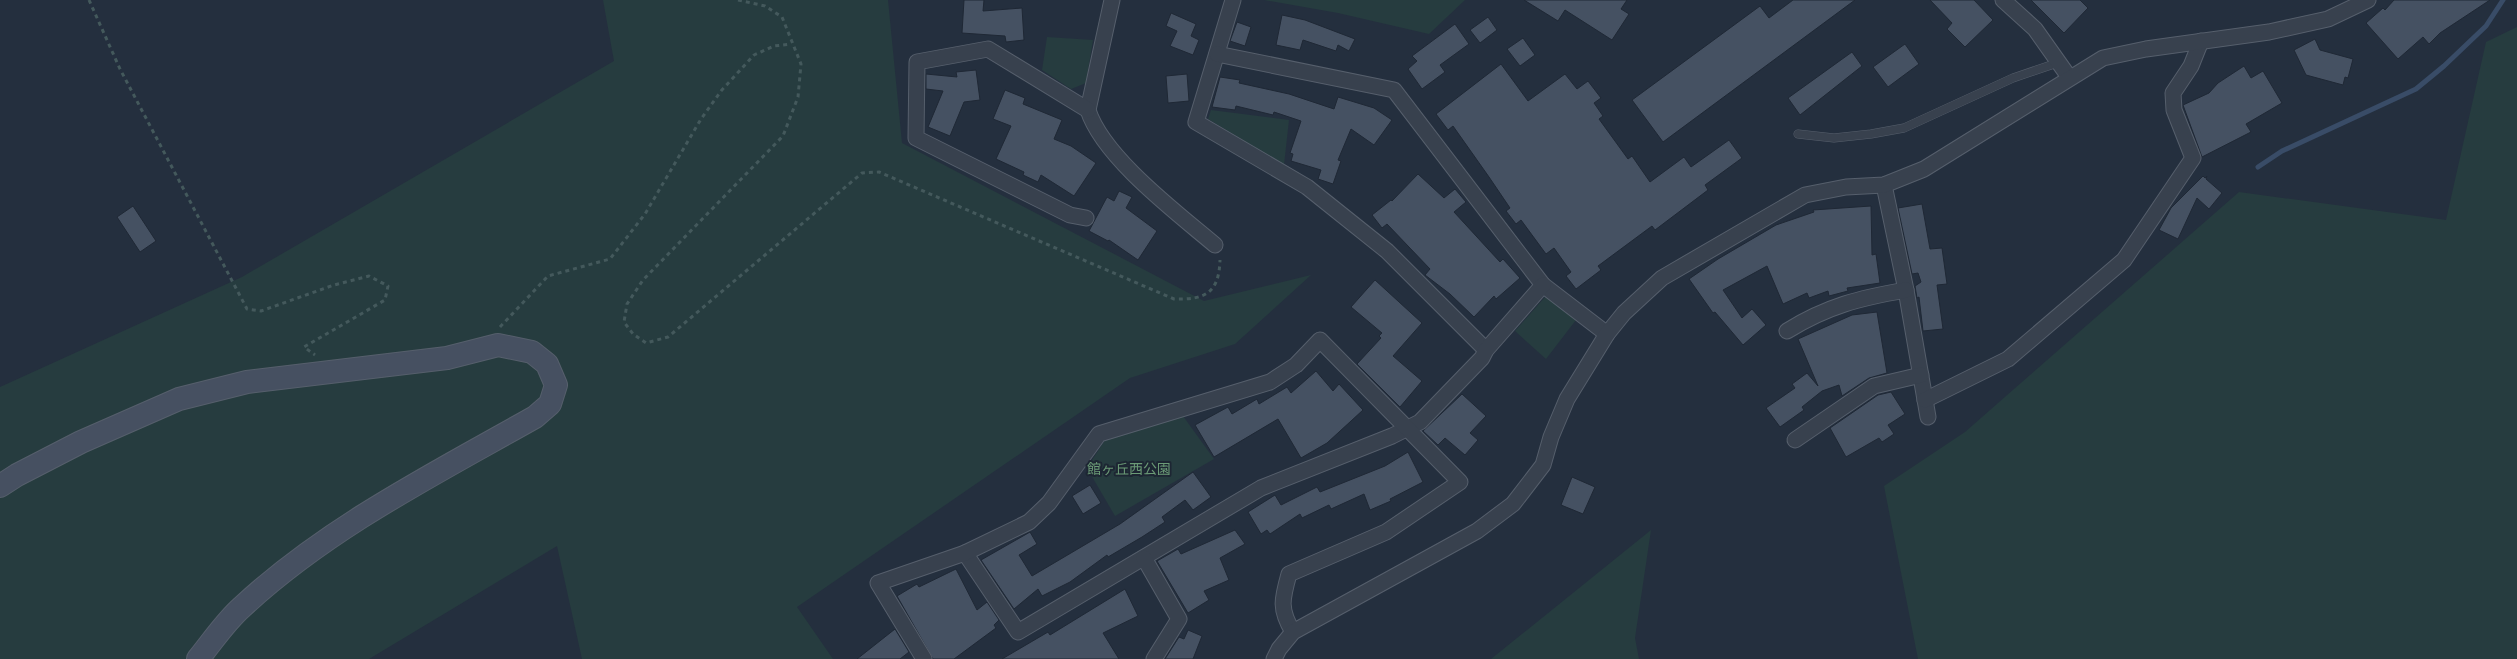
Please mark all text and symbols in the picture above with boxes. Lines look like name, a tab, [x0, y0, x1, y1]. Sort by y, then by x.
park label: 館ヶ丘西公園	[1087, 460, 1171, 477]

